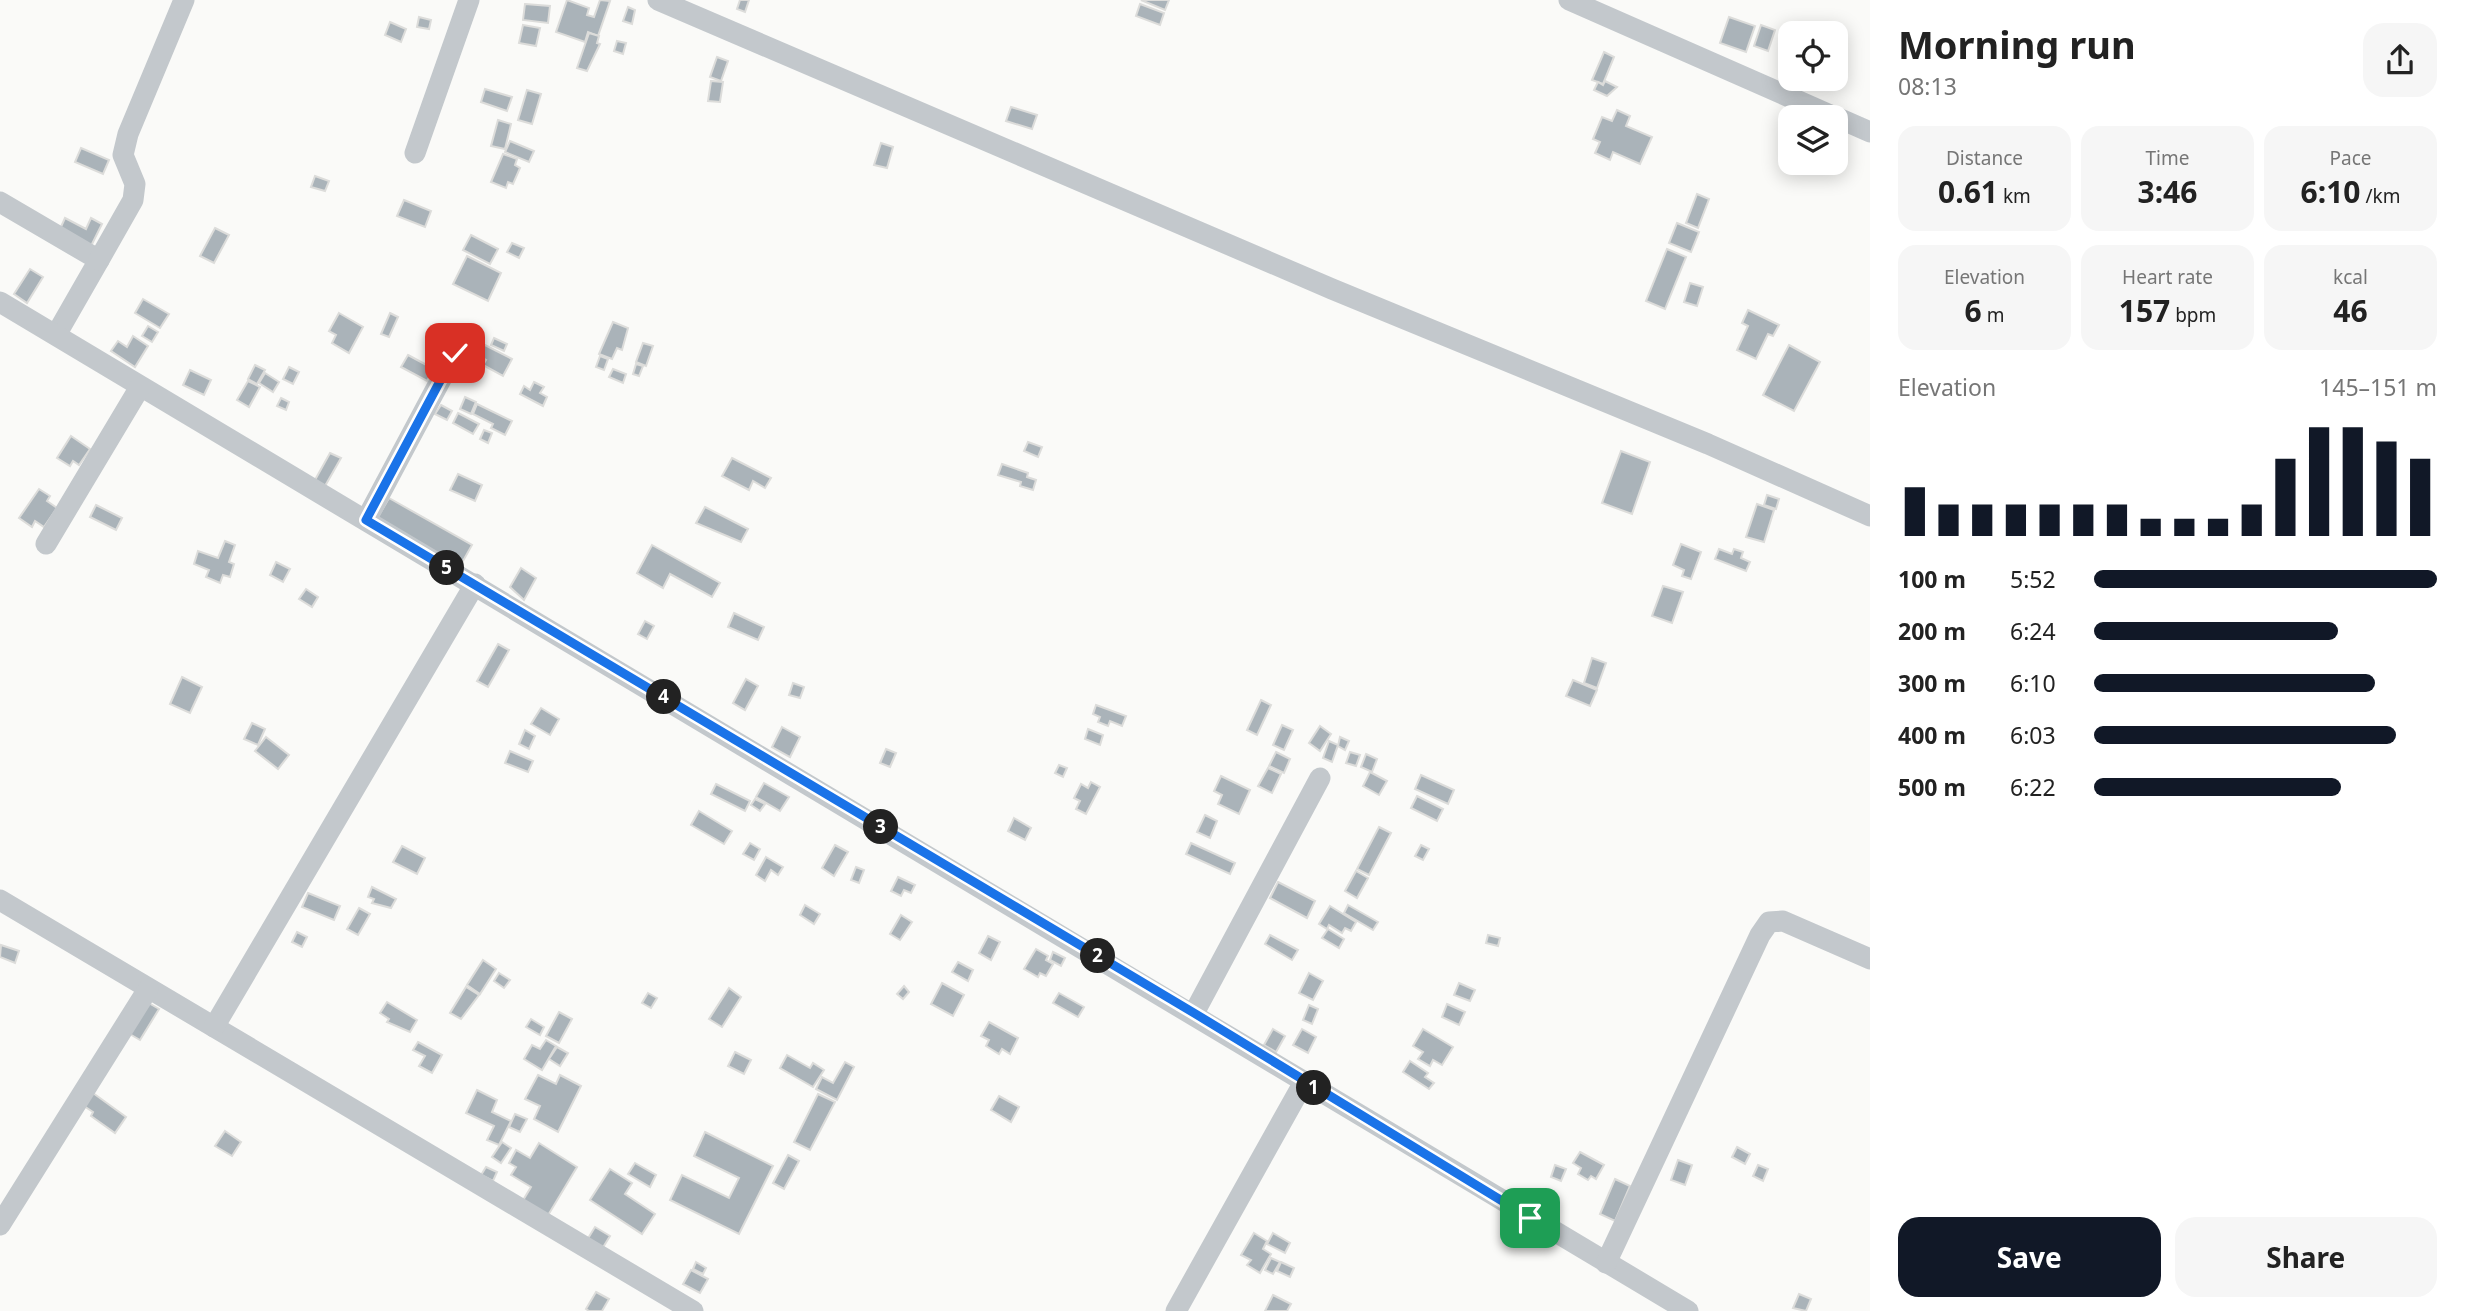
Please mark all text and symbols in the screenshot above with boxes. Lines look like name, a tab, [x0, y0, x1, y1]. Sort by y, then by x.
text: Morning run	[1898, 18, 2136, 70]
map controls	[1778, 21, 1848, 175]
button: locate	[1778, 21, 1848, 91]
button: share	[2363, 23, 2437, 97]
text: 08:13	[1898, 70, 1957, 102]
button: layers	[1778, 105, 1848, 175]
text: Distance	[1946, 145, 2023, 171]
text: Time	[2146, 145, 2189, 171]
text: Pace	[2330, 145, 2372, 171]
text: 0.61	[1938, 171, 1998, 212]
text: 3:46	[2138, 171, 2197, 212]
text: 6:10	[2301, 171, 2361, 212]
text: km	[1998, 183, 2031, 209]
text: /km	[2361, 183, 2400, 209]
text: Elevation	[1944, 264, 2025, 290]
text: Heart rate	[2122, 264, 2213, 290]
text: kcal	[2333, 264, 2368, 290]
text: 6	[1965, 290, 1982, 331]
text: 157	[2119, 290, 2170, 331]
text: 46	[2333, 290, 2368, 331]
text: m	[1982, 302, 2004, 328]
text: bpm	[2170, 302, 2216, 328]
pin	[425, 323, 485, 383]
icon: check	[436, 334, 474, 372]
text: Elevation	[1898, 371, 1996, 403]
text: 145–151 m	[2319, 371, 2437, 403]
pin: 5	[430, 550, 464, 586]
text: 5	[441, 554, 452, 580]
text: 100 m	[1898, 563, 1966, 595]
text: 5:52	[2010, 563, 2056, 595]
text: 200 m	[1898, 615, 1966, 647]
text: 6:24	[2010, 615, 2056, 647]
text: 300 m	[1898, 667, 1966, 699]
text: 6:10	[2010, 667, 2056, 699]
pin: 4	[646, 680, 682, 714]
text: 4	[658, 683, 669, 709]
text: 400 m	[1898, 719, 1966, 751]
text: 6:03	[2010, 719, 2056, 751]
text: 500 m	[1898, 771, 1966, 803]
text: 6:22	[2010, 771, 2056, 803]
pin: 3	[864, 810, 898, 844]
text: 3	[875, 813, 886, 839]
pin: 2	[1080, 939, 1116, 974]
text: 2	[1092, 942, 1103, 968]
pin: 1	[1296, 1070, 1332, 1106]
text: 1	[1308, 1074, 1319, 1100]
pin	[1500, 1188, 1560, 1248]
icon: arrive	[1511, 1199, 1549, 1237]
button: Save	[1898, 1217, 2161, 1297]
button: Share	[2175, 1217, 2437, 1297]

